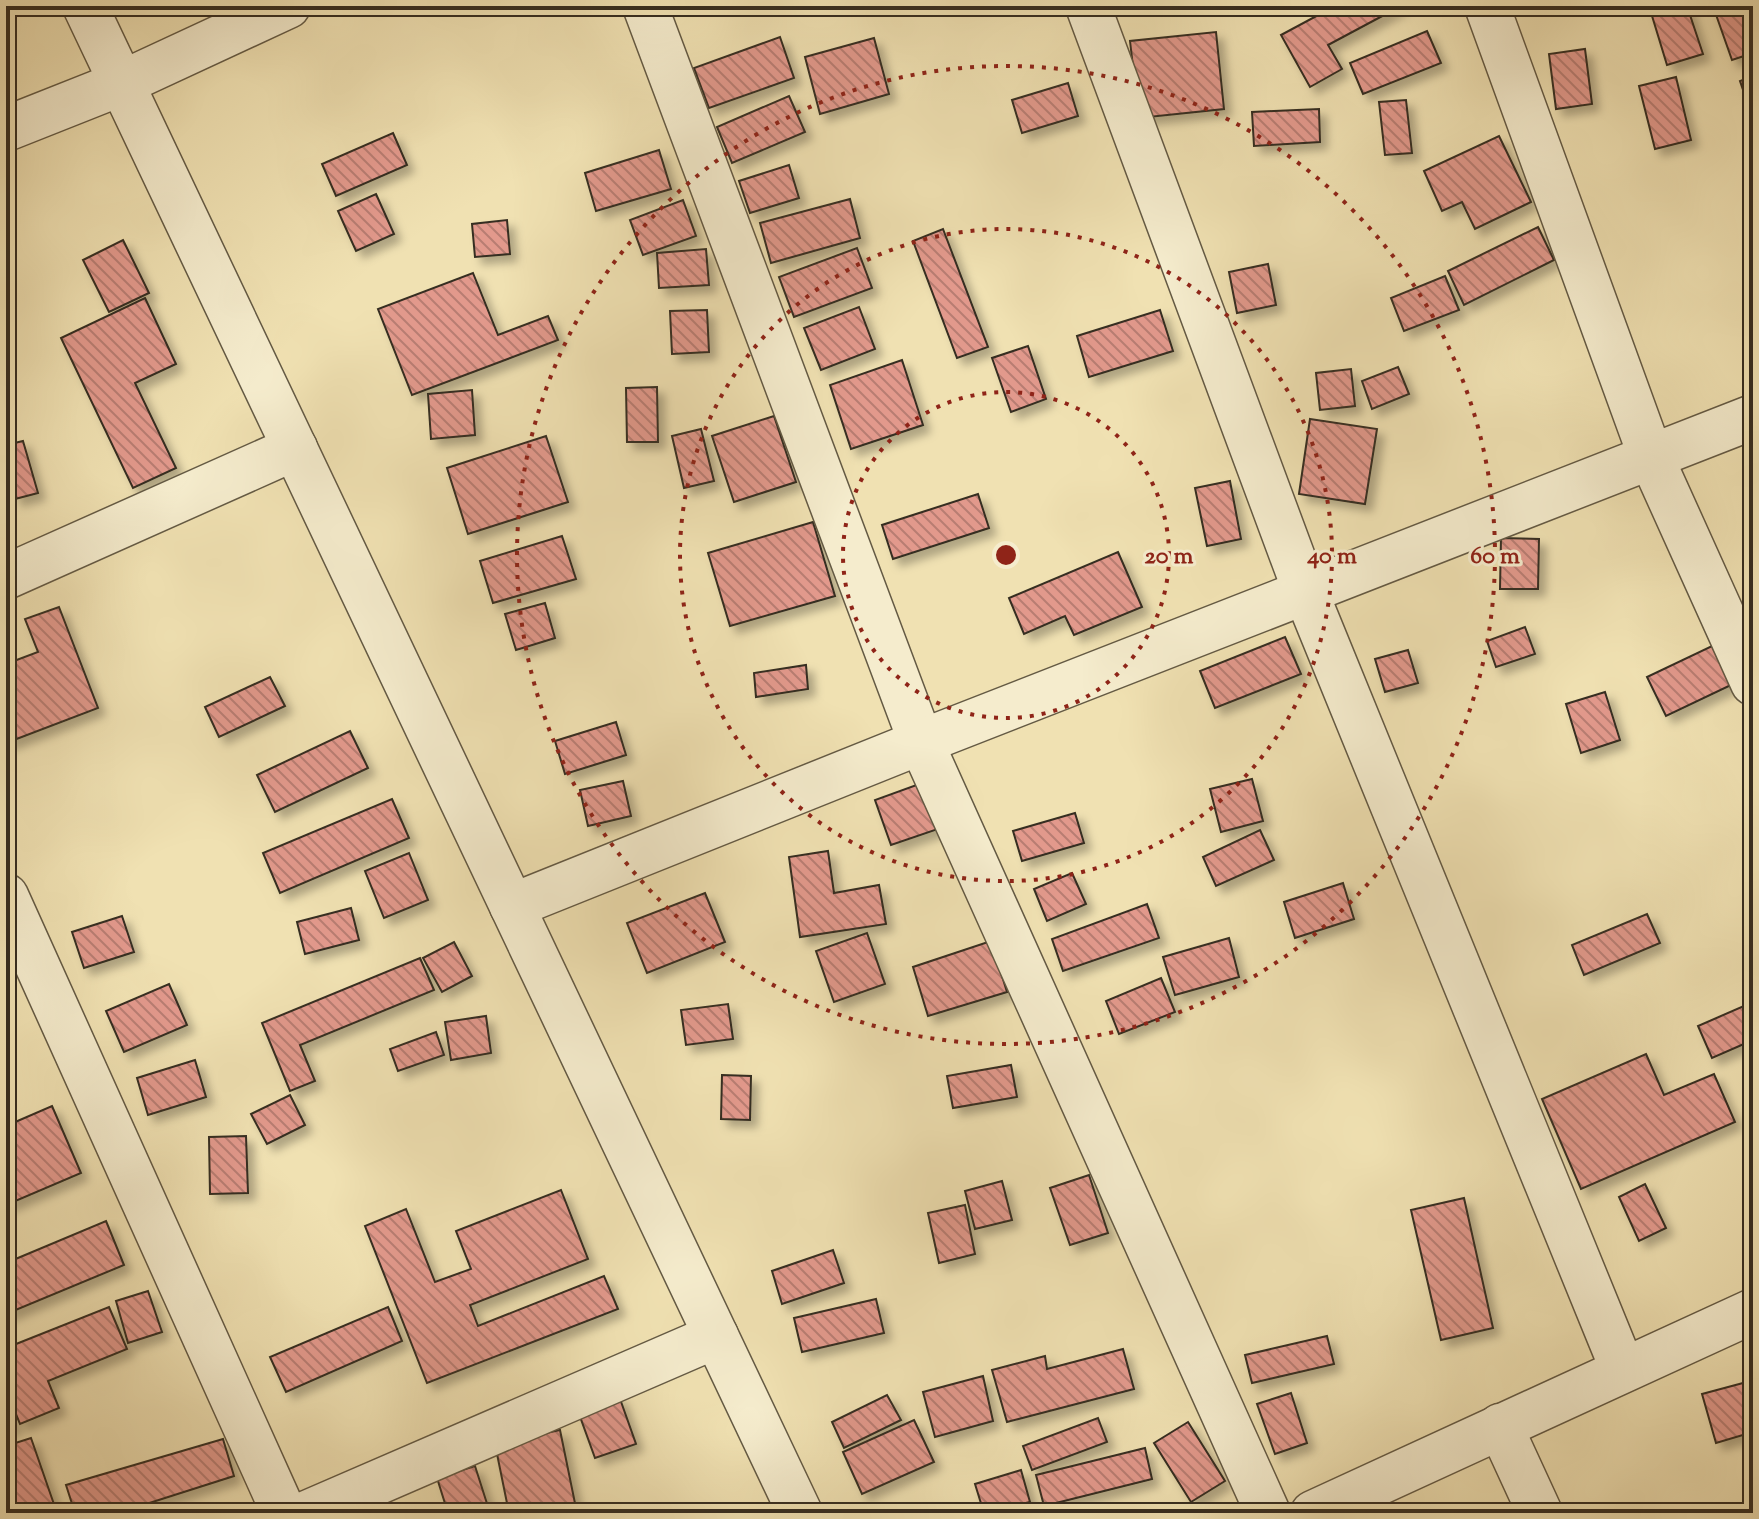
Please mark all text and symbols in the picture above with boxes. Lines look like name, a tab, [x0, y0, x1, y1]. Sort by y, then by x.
text: 20 m	[1145, 540, 1194, 574]
text: 40 m	[1306, 540, 1357, 574]
text: 60 m	[1470, 540, 1520, 574]
centre of rings	[992, 541, 1020, 569]

